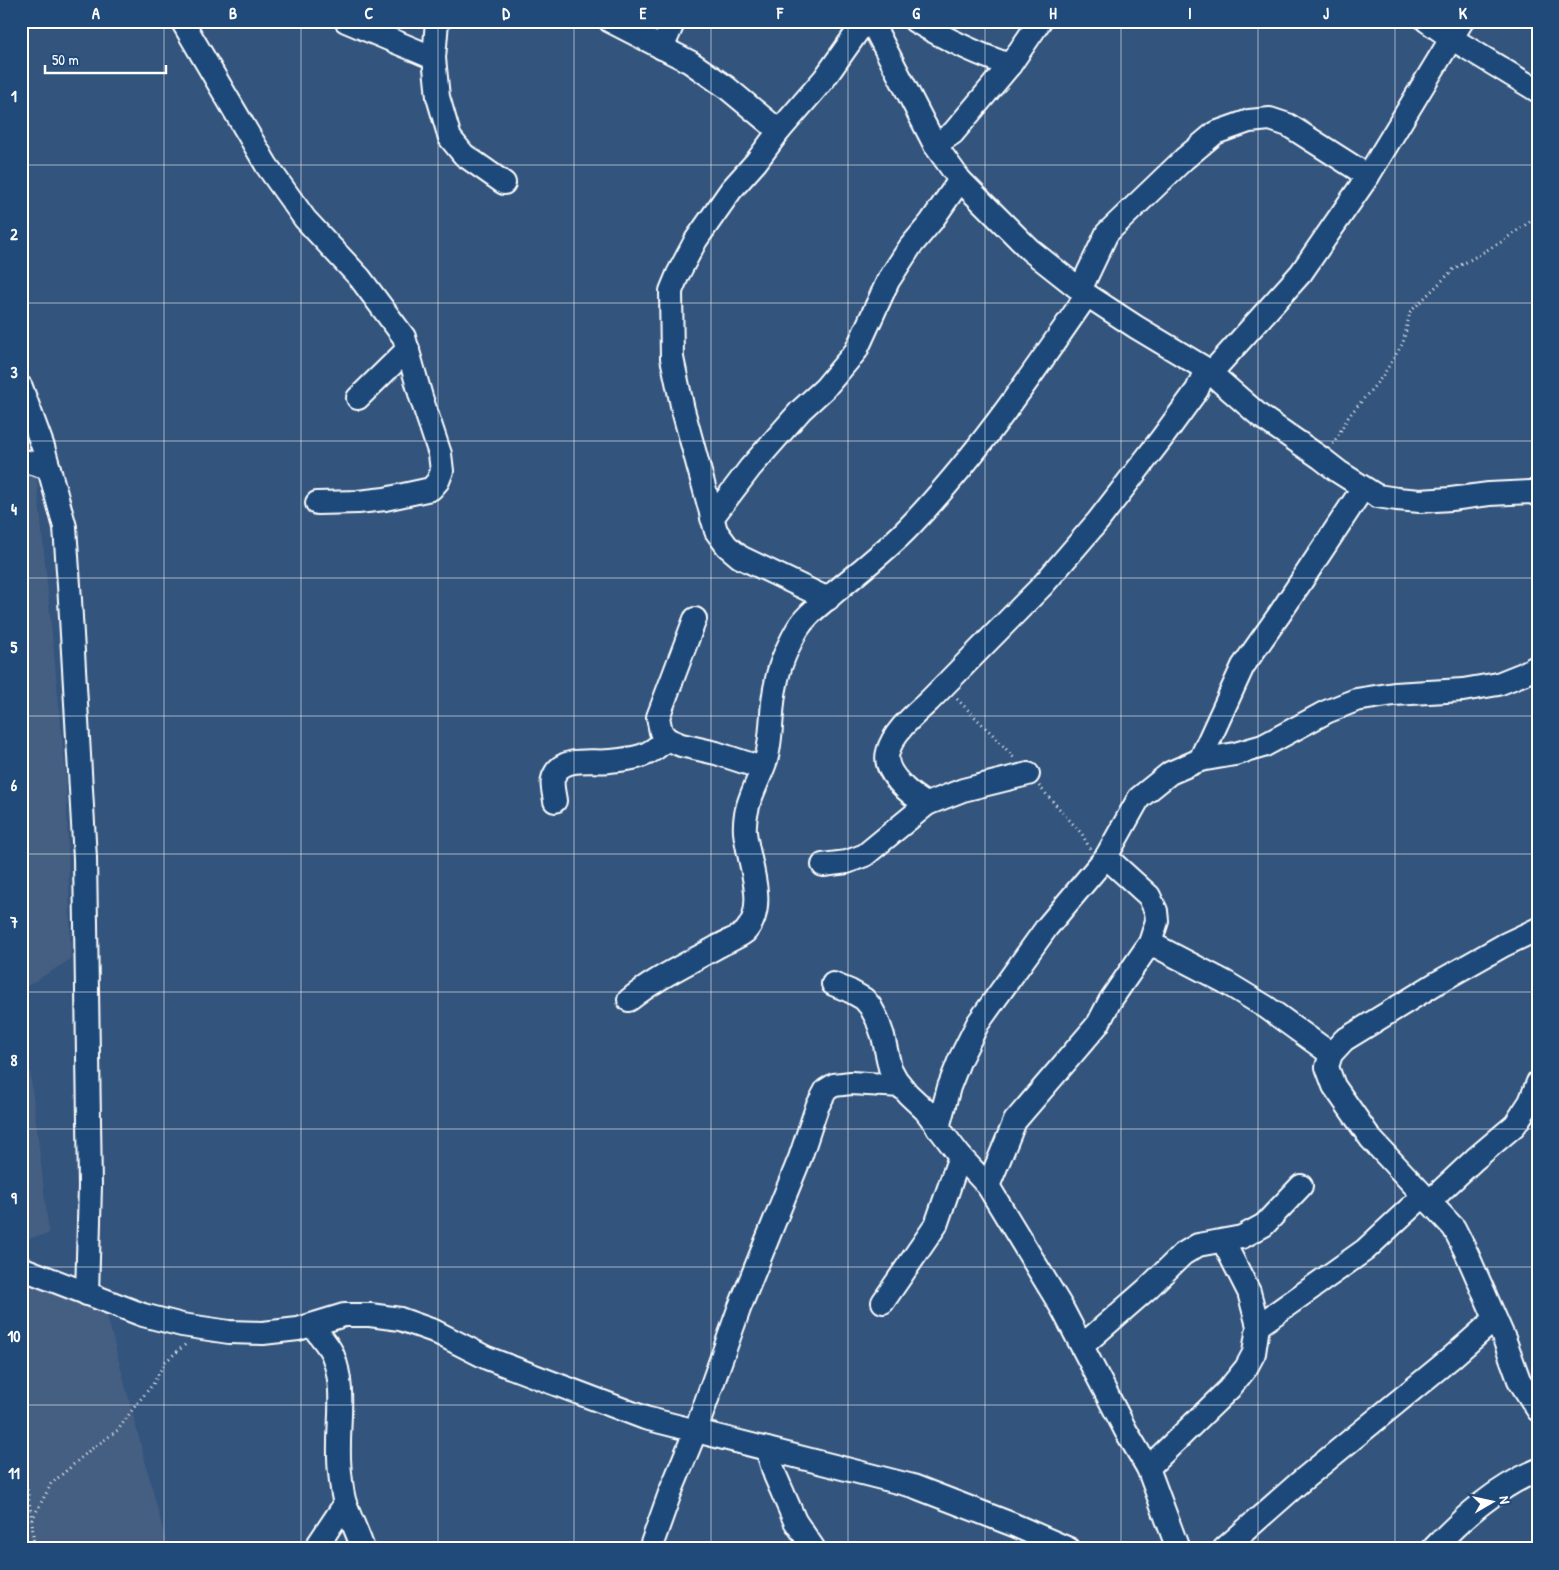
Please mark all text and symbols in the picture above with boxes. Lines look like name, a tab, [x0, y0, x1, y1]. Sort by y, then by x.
text: A	[92, 2, 100, 24]
text: B	[229, 2, 237, 24]
text: C	[365, 2, 374, 24]
text: D	[502, 2, 510, 24]
text: E	[639, 2, 647, 24]
text: F	[776, 2, 784, 24]
text: G	[912, 2, 920, 24]
text: H	[1049, 2, 1057, 24]
text: I	[1188, 2, 1192, 24]
text: J	[1323, 2, 1329, 24]
text: K	[1459, 2, 1468, 24]
scale bar	[45, 42, 166, 74]
text: 50 m	[52, 49, 79, 70]
text: 1	[11, 85, 17, 107]
text: 2	[10, 223, 18, 245]
text: 3	[10, 361, 18, 383]
text: 4	[11, 498, 17, 520]
text: 5	[11, 636, 18, 658]
text: 6	[11, 774, 18, 796]
text: 7	[9, 911, 18, 933]
text: 8	[11, 1049, 18, 1071]
text: 9	[11, 1187, 17, 1209]
text: 10	[8, 1325, 20, 1347]
text: 11	[8, 1462, 20, 1484]
north arrow	[1466, 1478, 1516, 1528]
text: N	[1495, 1495, 1515, 1506]

